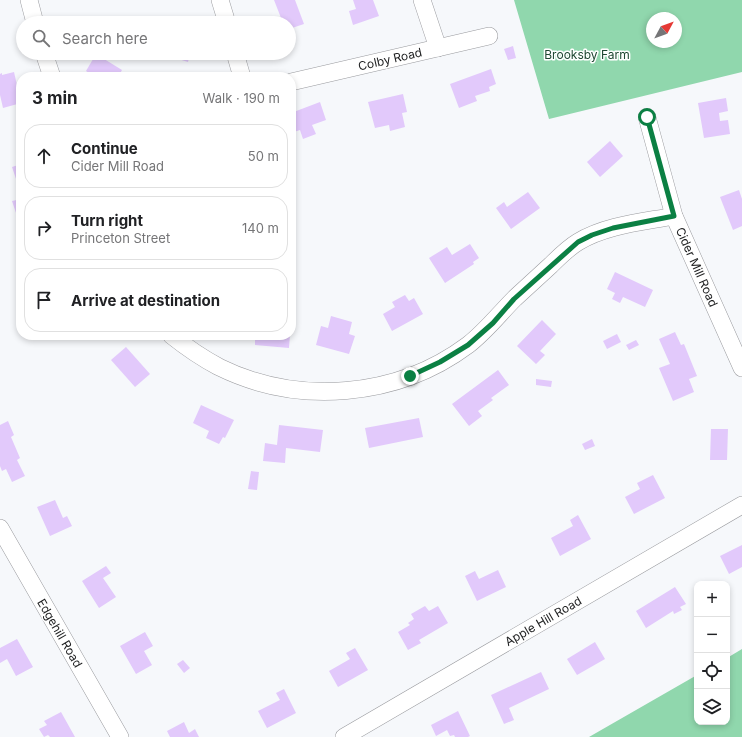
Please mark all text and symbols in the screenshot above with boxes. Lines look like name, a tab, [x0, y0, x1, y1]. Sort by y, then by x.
north arrow	[646, 12, 682, 48]
search box	[16, 16, 296, 60]
icon: search	[30, 27, 52, 49]
text: Search here	[62, 29, 148, 48]
street label: Colby Road	[357, 44, 423, 74]
park label: Brooksby Farm	[544, 47, 630, 62]
text: 3 min	[32, 88, 78, 108]
text: Walk · 190 m	[203, 90, 280, 106]
route start	[638, 108, 656, 126]
text: Continue	[71, 139, 138, 158]
icon: ahead	[33, 145, 55, 167]
text: 50 m	[248, 148, 279, 164]
text: Cider Mill Road	[71, 158, 164, 174]
text: Turn right	[71, 211, 143, 230]
icon: right	[33, 217, 55, 239]
text: 140 m	[242, 220, 279, 236]
street label: Cider Mill Road	[673, 225, 721, 309]
text: Princeton Street	[71, 230, 170, 246]
icon: arrive	[33, 289, 55, 311]
text: Arrive at destination	[71, 291, 220, 310]
route end	[401, 367, 419, 385]
map controls	[694, 581, 730, 725]
button: +	[694, 581, 730, 617]
street label: Apple Hill Road	[502, 593, 584, 649]
street label: Edgehill Road	[34, 596, 86, 670]
button: −	[694, 617, 730, 653]
button: locate	[694, 653, 730, 689]
button: layers	[694, 689, 730, 725]

